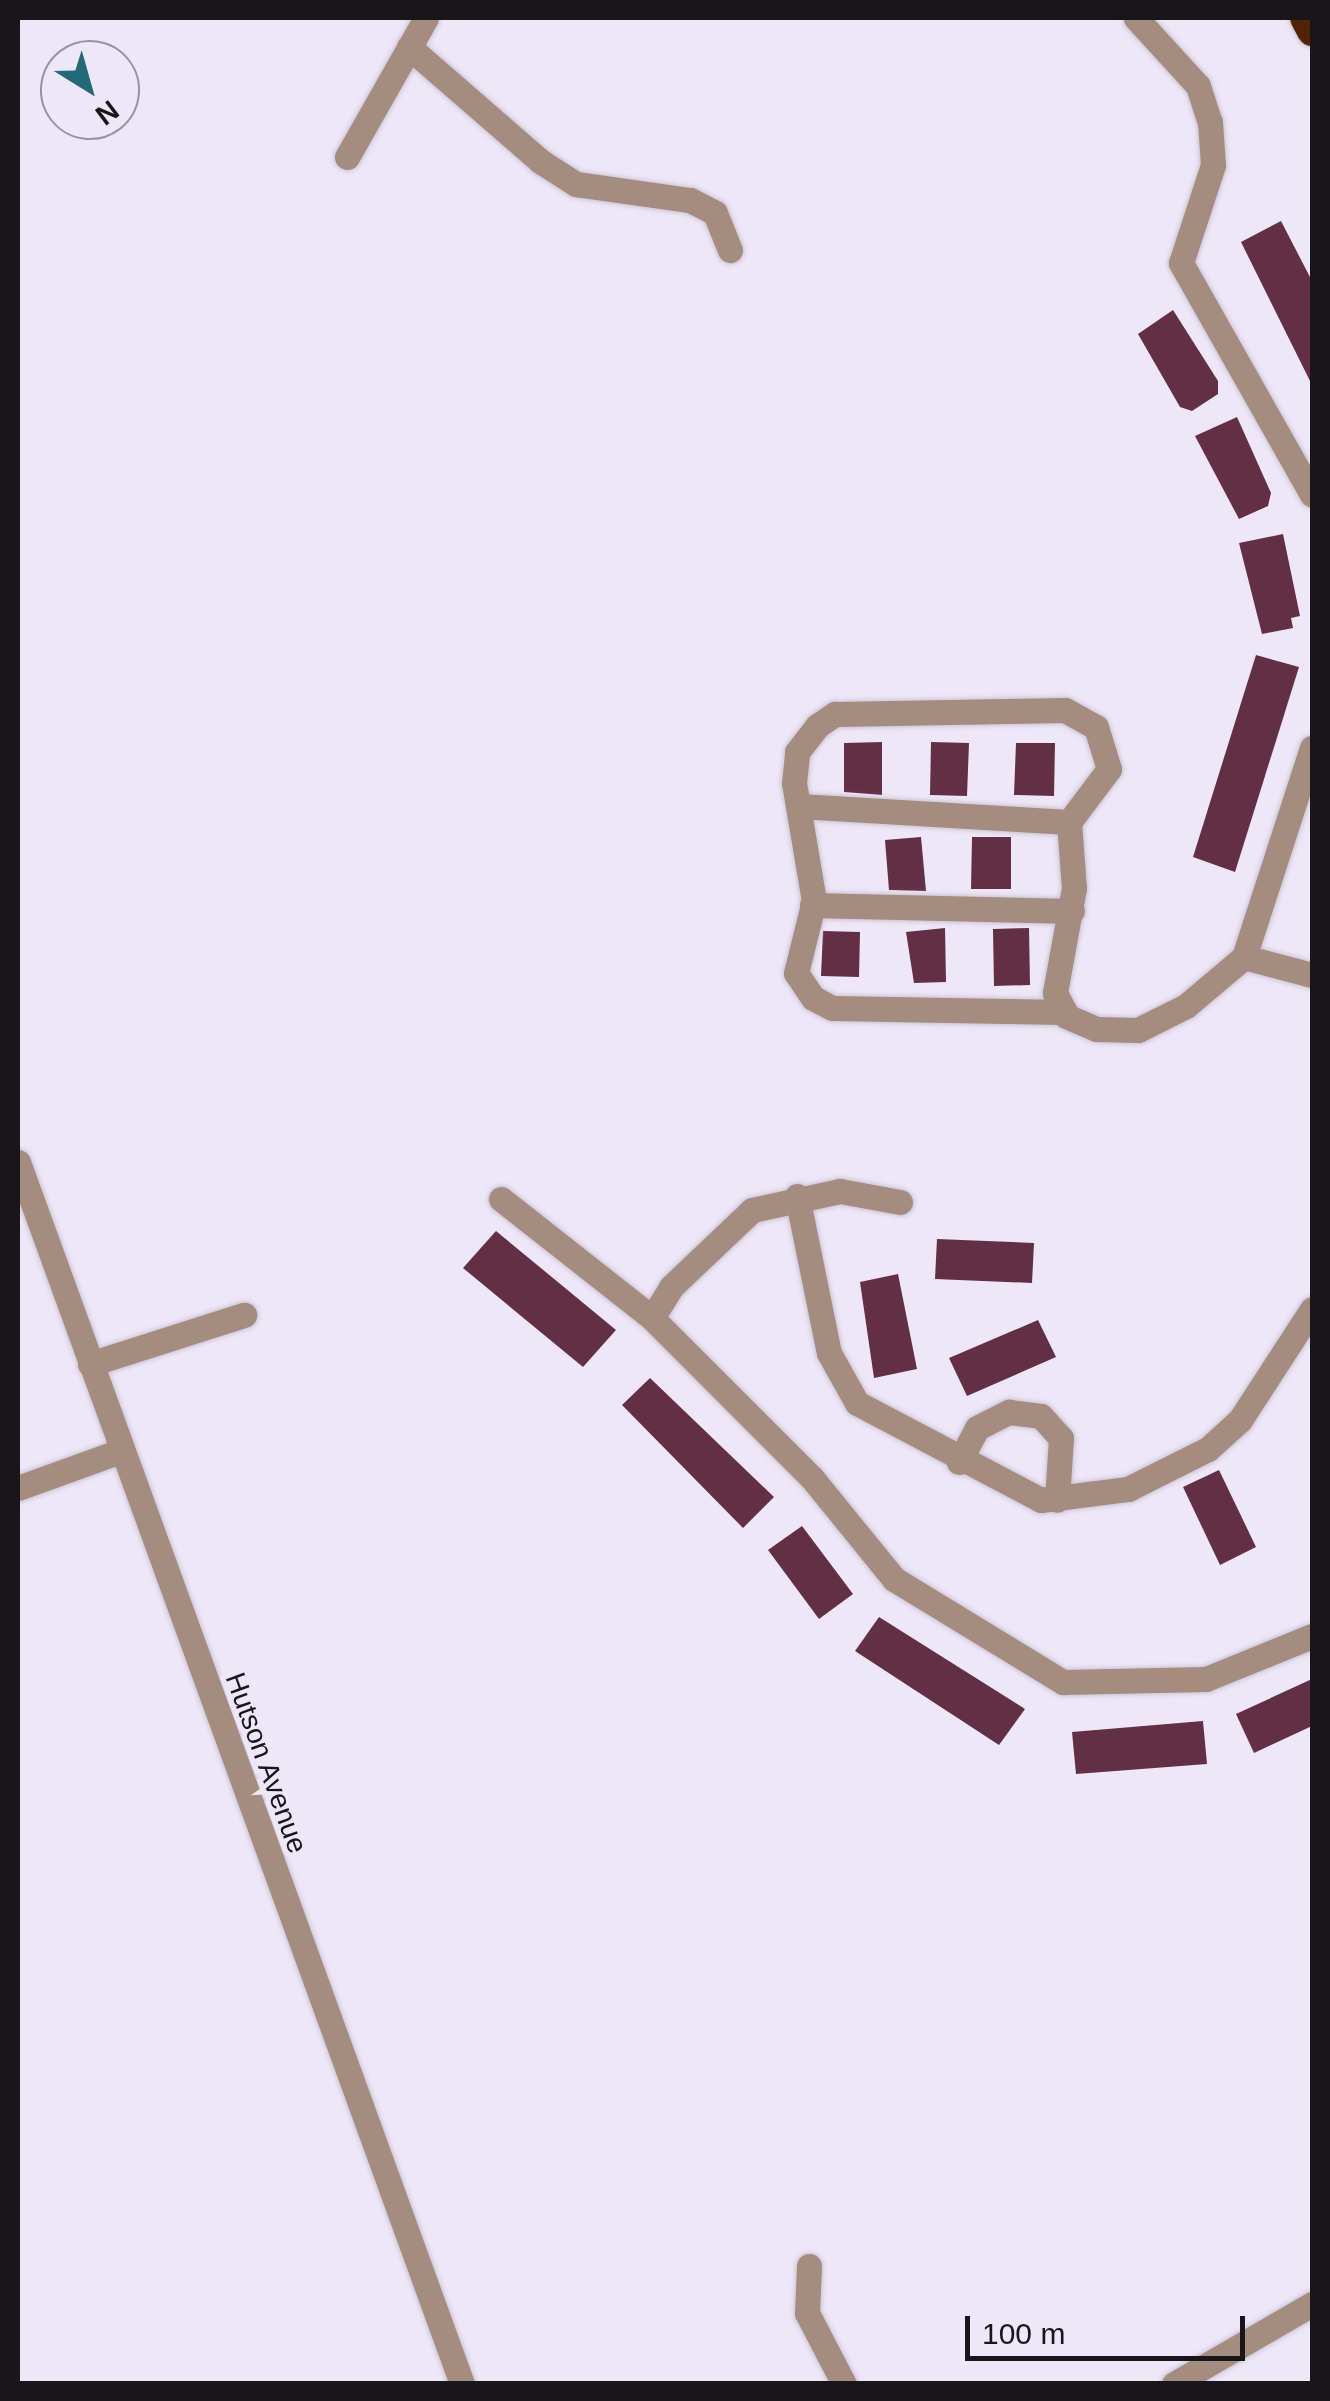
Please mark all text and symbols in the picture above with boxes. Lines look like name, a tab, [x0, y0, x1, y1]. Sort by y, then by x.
north arrow	[40, 40, 140, 140]
text: N	[90, 94, 125, 131]
street label: Hutson Avenue	[218, 1668, 314, 1858]
scale bar	[970, 2296, 1250, 2358]
text: 100 m	[982, 2317, 1065, 2350]

